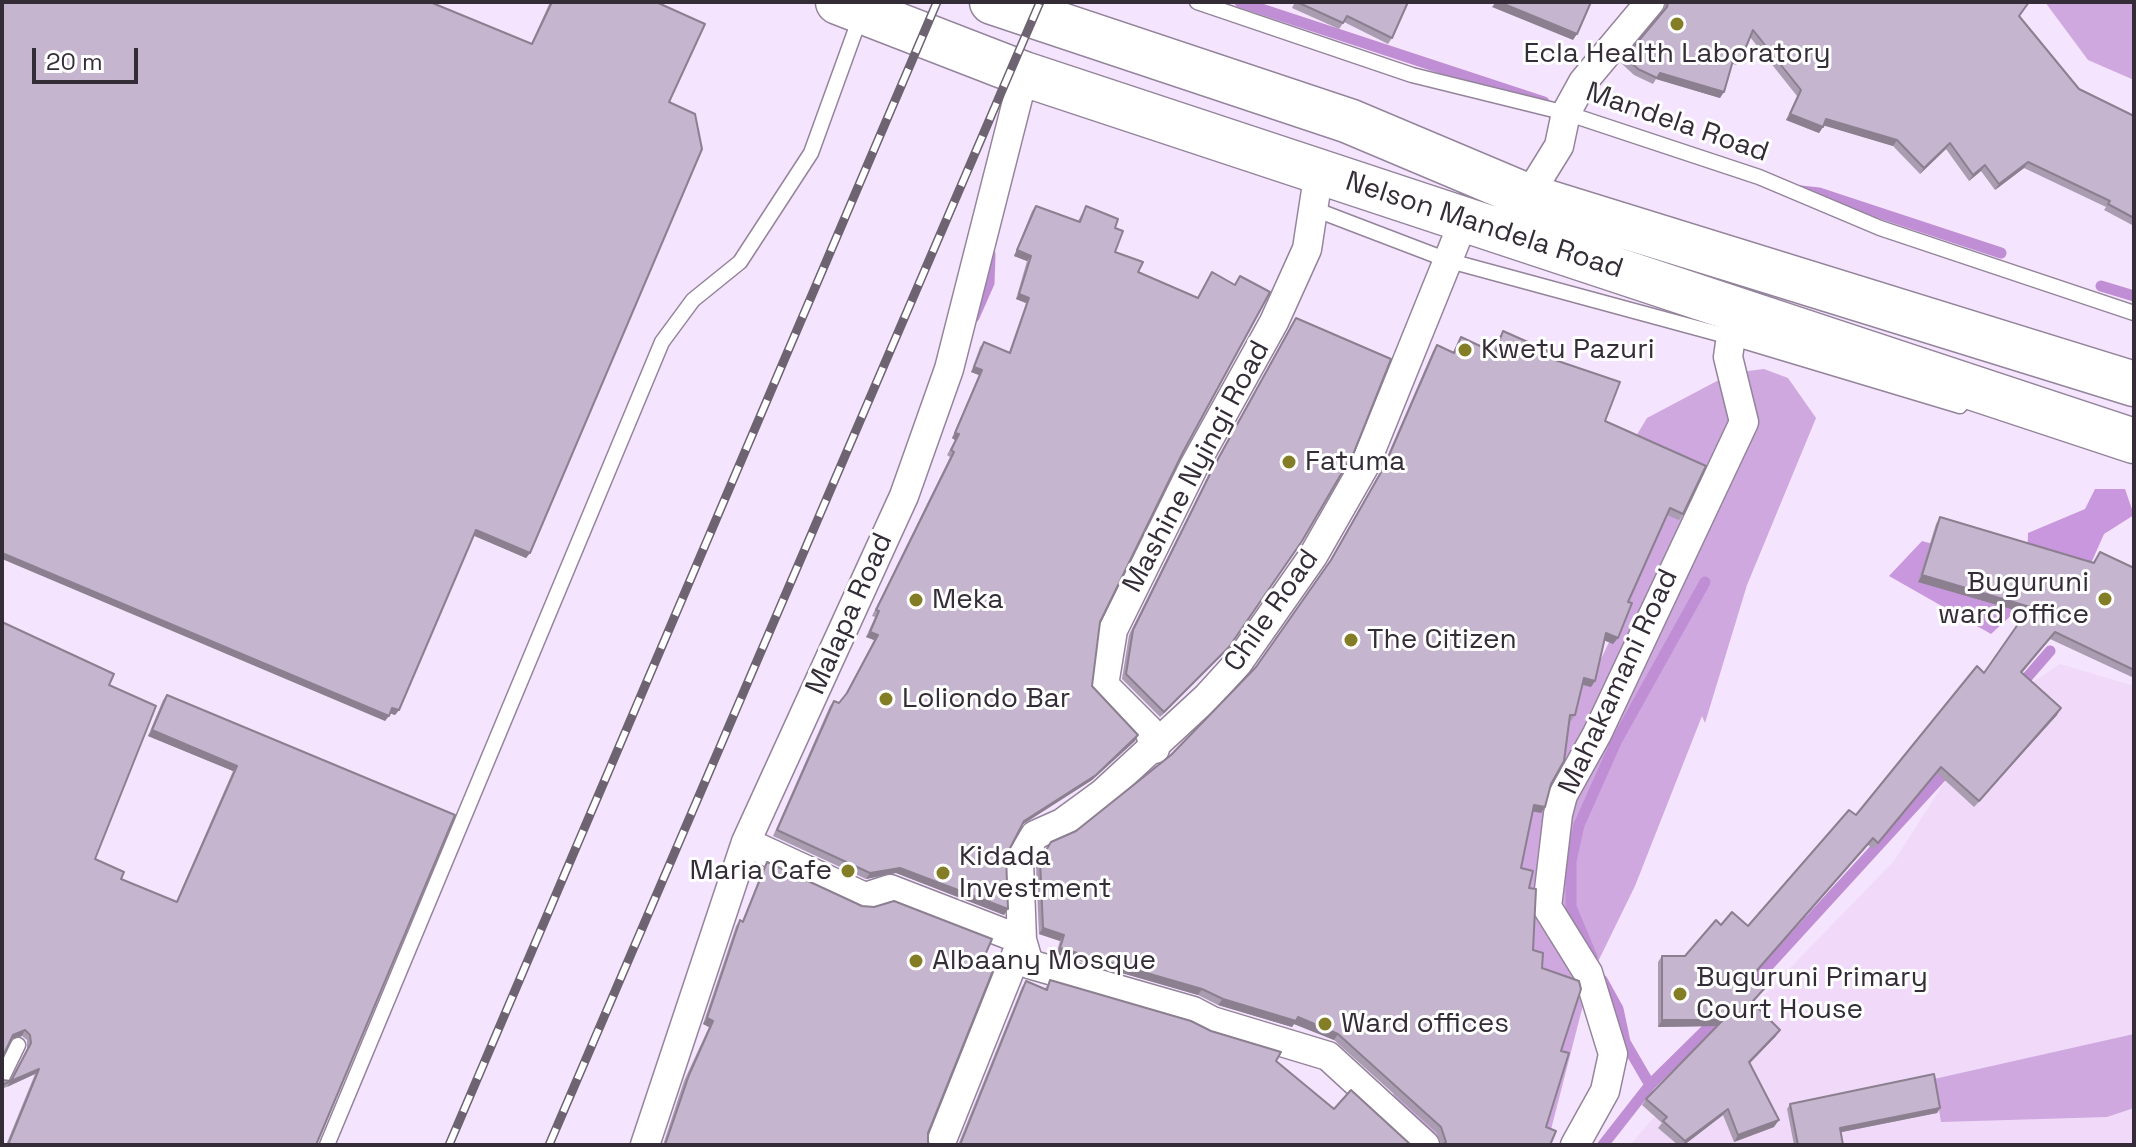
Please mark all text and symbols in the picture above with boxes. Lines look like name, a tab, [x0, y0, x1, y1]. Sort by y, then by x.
marker: Ecla Health Laboratory	[1668, 15, 1686, 33]
scale bar	[36, 32, 142, 82]
place label: Ecla Health Laboratory	[1523, 37, 1831, 71]
text: 20 m	[46, 46, 103, 77]
street label: Mandela Road	[1581, 76, 1773, 170]
street label: Nelson Mandela Road	[1341, 165, 1627, 287]
place label: Kwetu Pazuri	[1481, 333, 1655, 367]
street label: Mashine Nyingi Road	[1116, 335, 1278, 599]
marker: Kwetu Pazuri	[1456, 341, 1474, 359]
place label: Fatuma	[1305, 445, 1405, 479]
marker: Fatuma	[1280, 453, 1298, 471]
street label: Malapa Road	[799, 528, 901, 700]
street label: Chile Road	[1218, 543, 1326, 679]
street label: Mahakamani Road	[1552, 564, 1686, 800]
place label: Buguruni ward office	[1938, 566, 2089, 632]
place label: Meka	[932, 583, 1004, 617]
marker: Buguruni ward office	[2096, 590, 2114, 608]
marker: Meka	[907, 591, 925, 609]
place label: The Citizen	[1367, 623, 1517, 657]
marker: The Citizen	[1342, 631, 1360, 649]
place label: Loliondo Bar	[902, 682, 1070, 716]
marker: Loliondo Bar	[877, 690, 895, 708]
place label: Kidada Investment	[959, 840, 1111, 906]
place label: Maria Cafe	[689, 854, 832, 888]
marker: Maria Cafe	[839, 862, 857, 880]
marker: Kidada Investment	[934, 864, 952, 882]
place label: Albaany Mosque	[932, 944, 1156, 978]
marker: Albaany Mosque	[907, 952, 925, 970]
place label: Buguruni Primary Court House	[1696, 961, 1928, 1027]
marker: Buguruni Primary Court House	[1671, 985, 1689, 1003]
place label: Ward offices	[1341, 1007, 1509, 1041]
marker: Ward offices	[1316, 1015, 1334, 1033]

